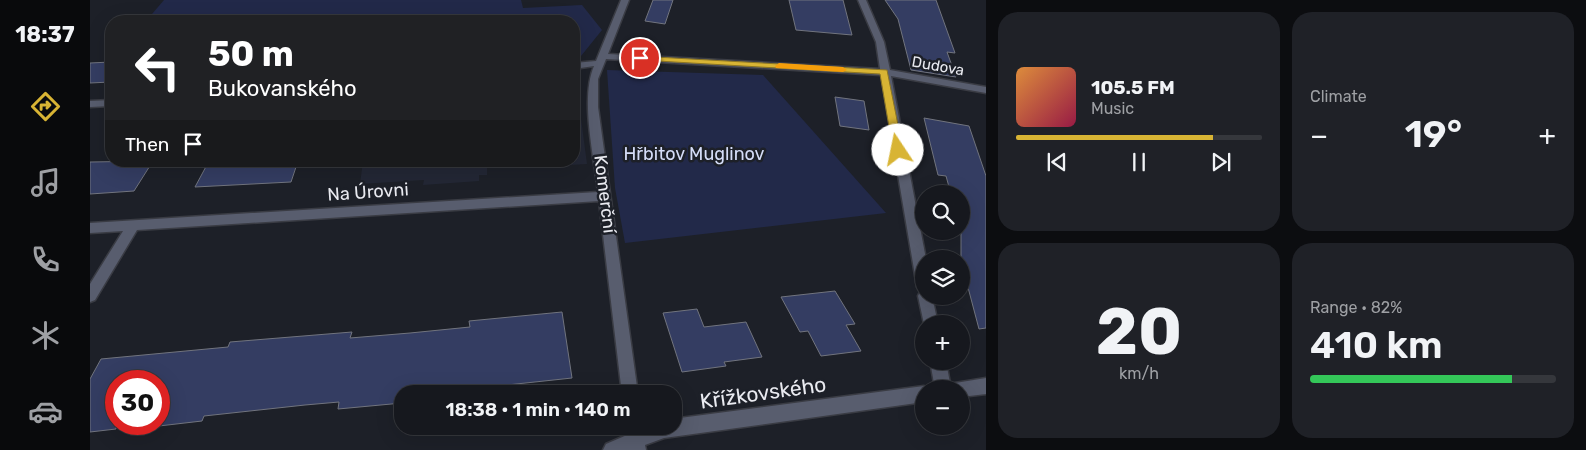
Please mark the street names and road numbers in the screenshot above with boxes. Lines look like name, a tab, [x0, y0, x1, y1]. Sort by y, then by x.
street label: Dudova	[910, 53, 966, 79]
street label: Komerční	[589, 154, 621, 236]
street label: Na Úrovni	[327, 178, 409, 206]
street label: Křížkovského	[698, 371, 828, 414]

